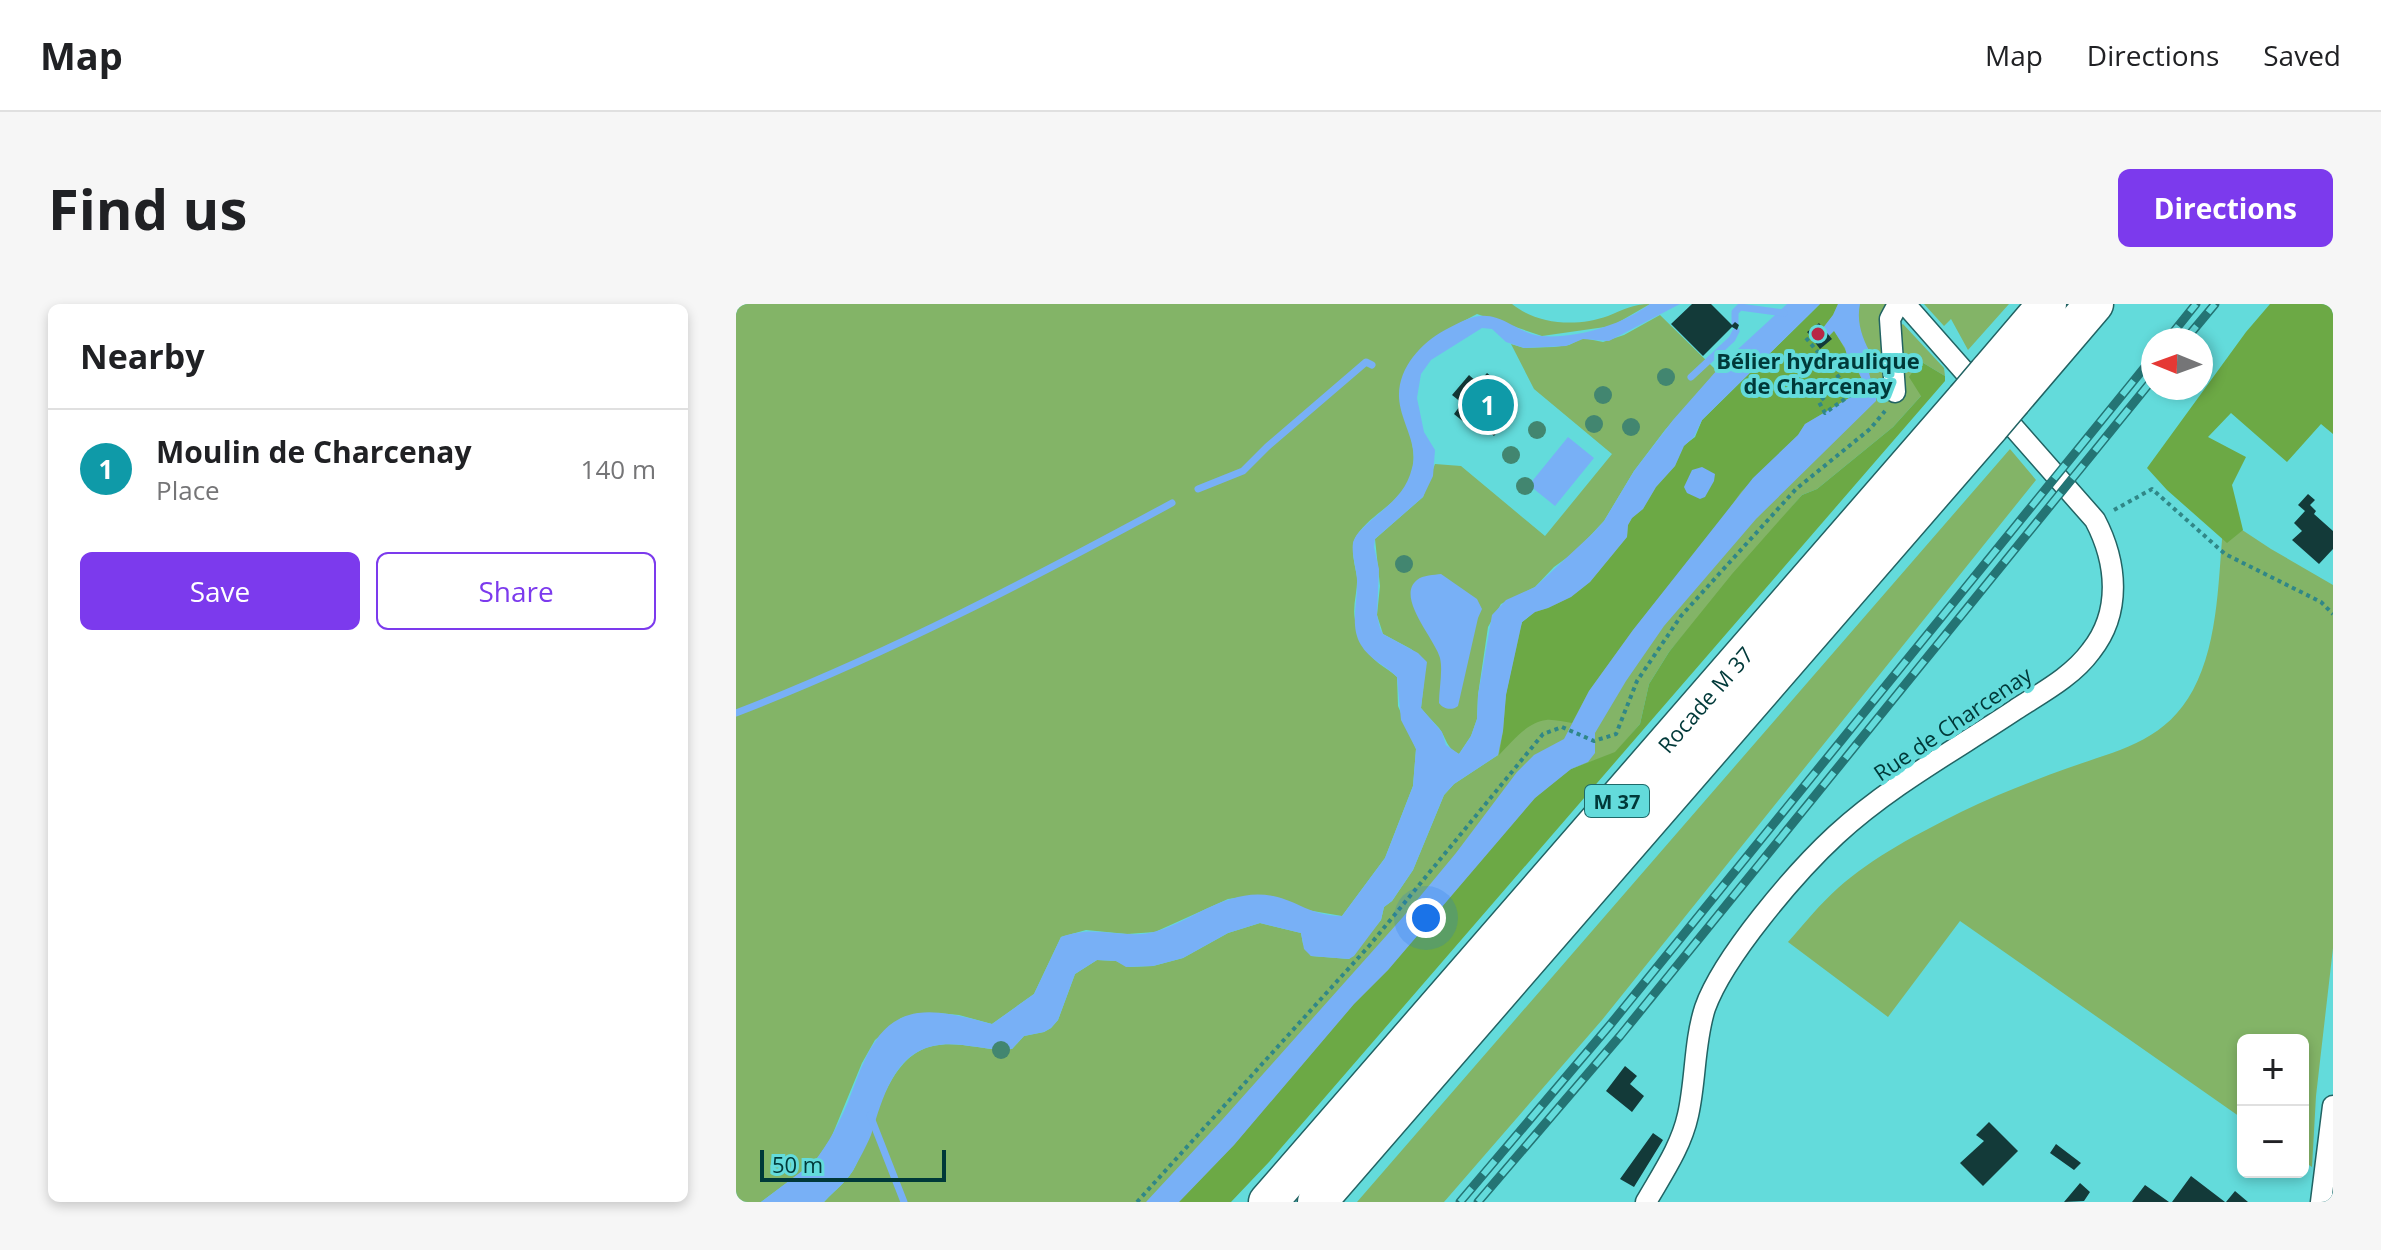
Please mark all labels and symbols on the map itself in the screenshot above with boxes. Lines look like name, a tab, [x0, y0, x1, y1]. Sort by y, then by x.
marker: Bélier hydraulique de Charcenay	[1809, 325, 1827, 343]
north arrow	[2141, 328, 2213, 400]
place label: Bélier hydraulique de Charcenay	[1716, 345, 1920, 400]
pin: 1	[1462, 375, 1514, 435]
street label: Rocade M 37	[1650, 640, 1759, 759]
street label: Rue de Charcenay	[1867, 658, 2038, 787]
road number: M 37	[1585, 785, 1649, 817]
your location	[1406, 898, 1446, 938]
scale bar	[760, 1146, 946, 1182]

